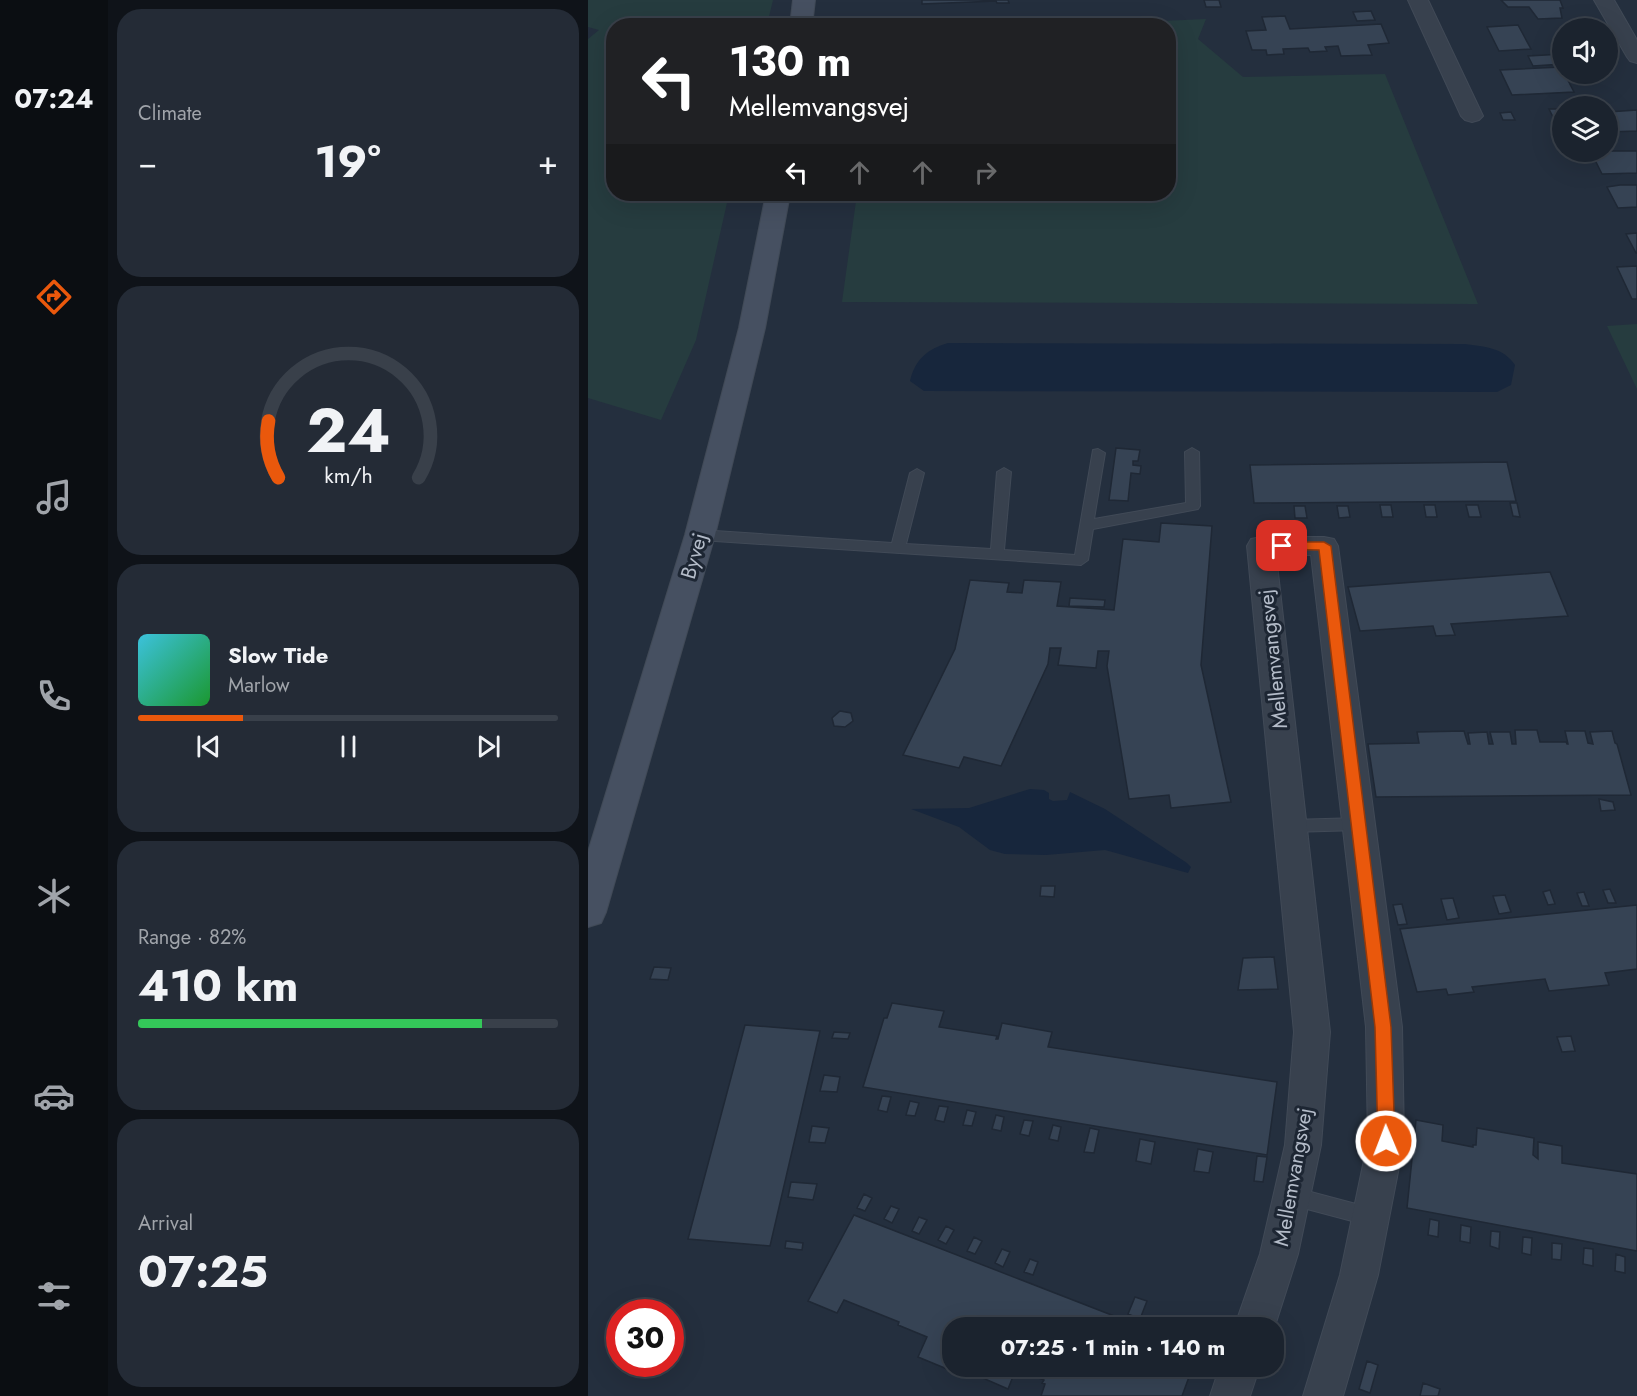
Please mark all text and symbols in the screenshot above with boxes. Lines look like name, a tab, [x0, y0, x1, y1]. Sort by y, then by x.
map controls	[1552, 18, 1618, 162]
button: sound	[1552, 18, 1618, 84]
text: 130 m	[729, 31, 851, 92]
icon: left	[630, 42, 708, 120]
text: 07:24	[14, 79, 94, 118]
text: Mellemvangsvej	[729, 87, 909, 126]
button: layers	[1552, 96, 1618, 162]
text: Climate	[138, 99, 202, 128]
text: 19°	[314, 129, 381, 194]
text: −	[138, 139, 157, 186]
text: +	[538, 139, 558, 186]
icon: left	[780, 156, 813, 189]
icon: ahead	[843, 156, 876, 189]
icon: ahead	[906, 156, 939, 189]
icon: right	[969, 156, 1002, 189]
icon: directions	[33, 276, 75, 318]
text: 24	[306, 385, 390, 475]
text: km/h	[324, 460, 372, 491]
icon: music	[33, 476, 75, 518]
pin	[1256, 520, 1307, 571]
street label: Byvej	[673, 529, 715, 583]
icon: arrive	[1265, 529, 1298, 562]
street label: Mellemvangsvej	[1251, 588, 1295, 730]
text: Slow Tide	[228, 639, 328, 671]
text: Marlow	[228, 671, 290, 700]
icon: phone	[33, 675, 75, 717]
icon: previous	[192, 730, 225, 763]
icon: pause	[332, 730, 365, 763]
icon: next	[472, 730, 505, 763]
icon: climate	[33, 875, 75, 917]
text: Range · 82%	[138, 923, 246, 952]
text: 410 km	[138, 953, 298, 1018]
icon: car	[33, 1075, 75, 1117]
street label: Mellemvangsvej	[1266, 1105, 1320, 1249]
position arrow	[1354, 1109, 1418, 1173]
text: Arrival	[138, 1209, 193, 1238]
text: 07:25	[138, 1239, 268, 1304]
icon: filters	[33, 1275, 75, 1317]
speed limit sign: 30	[606, 1299, 684, 1377]
text: 07:25 · 1 min · 140 m	[1001, 1331, 1225, 1363]

